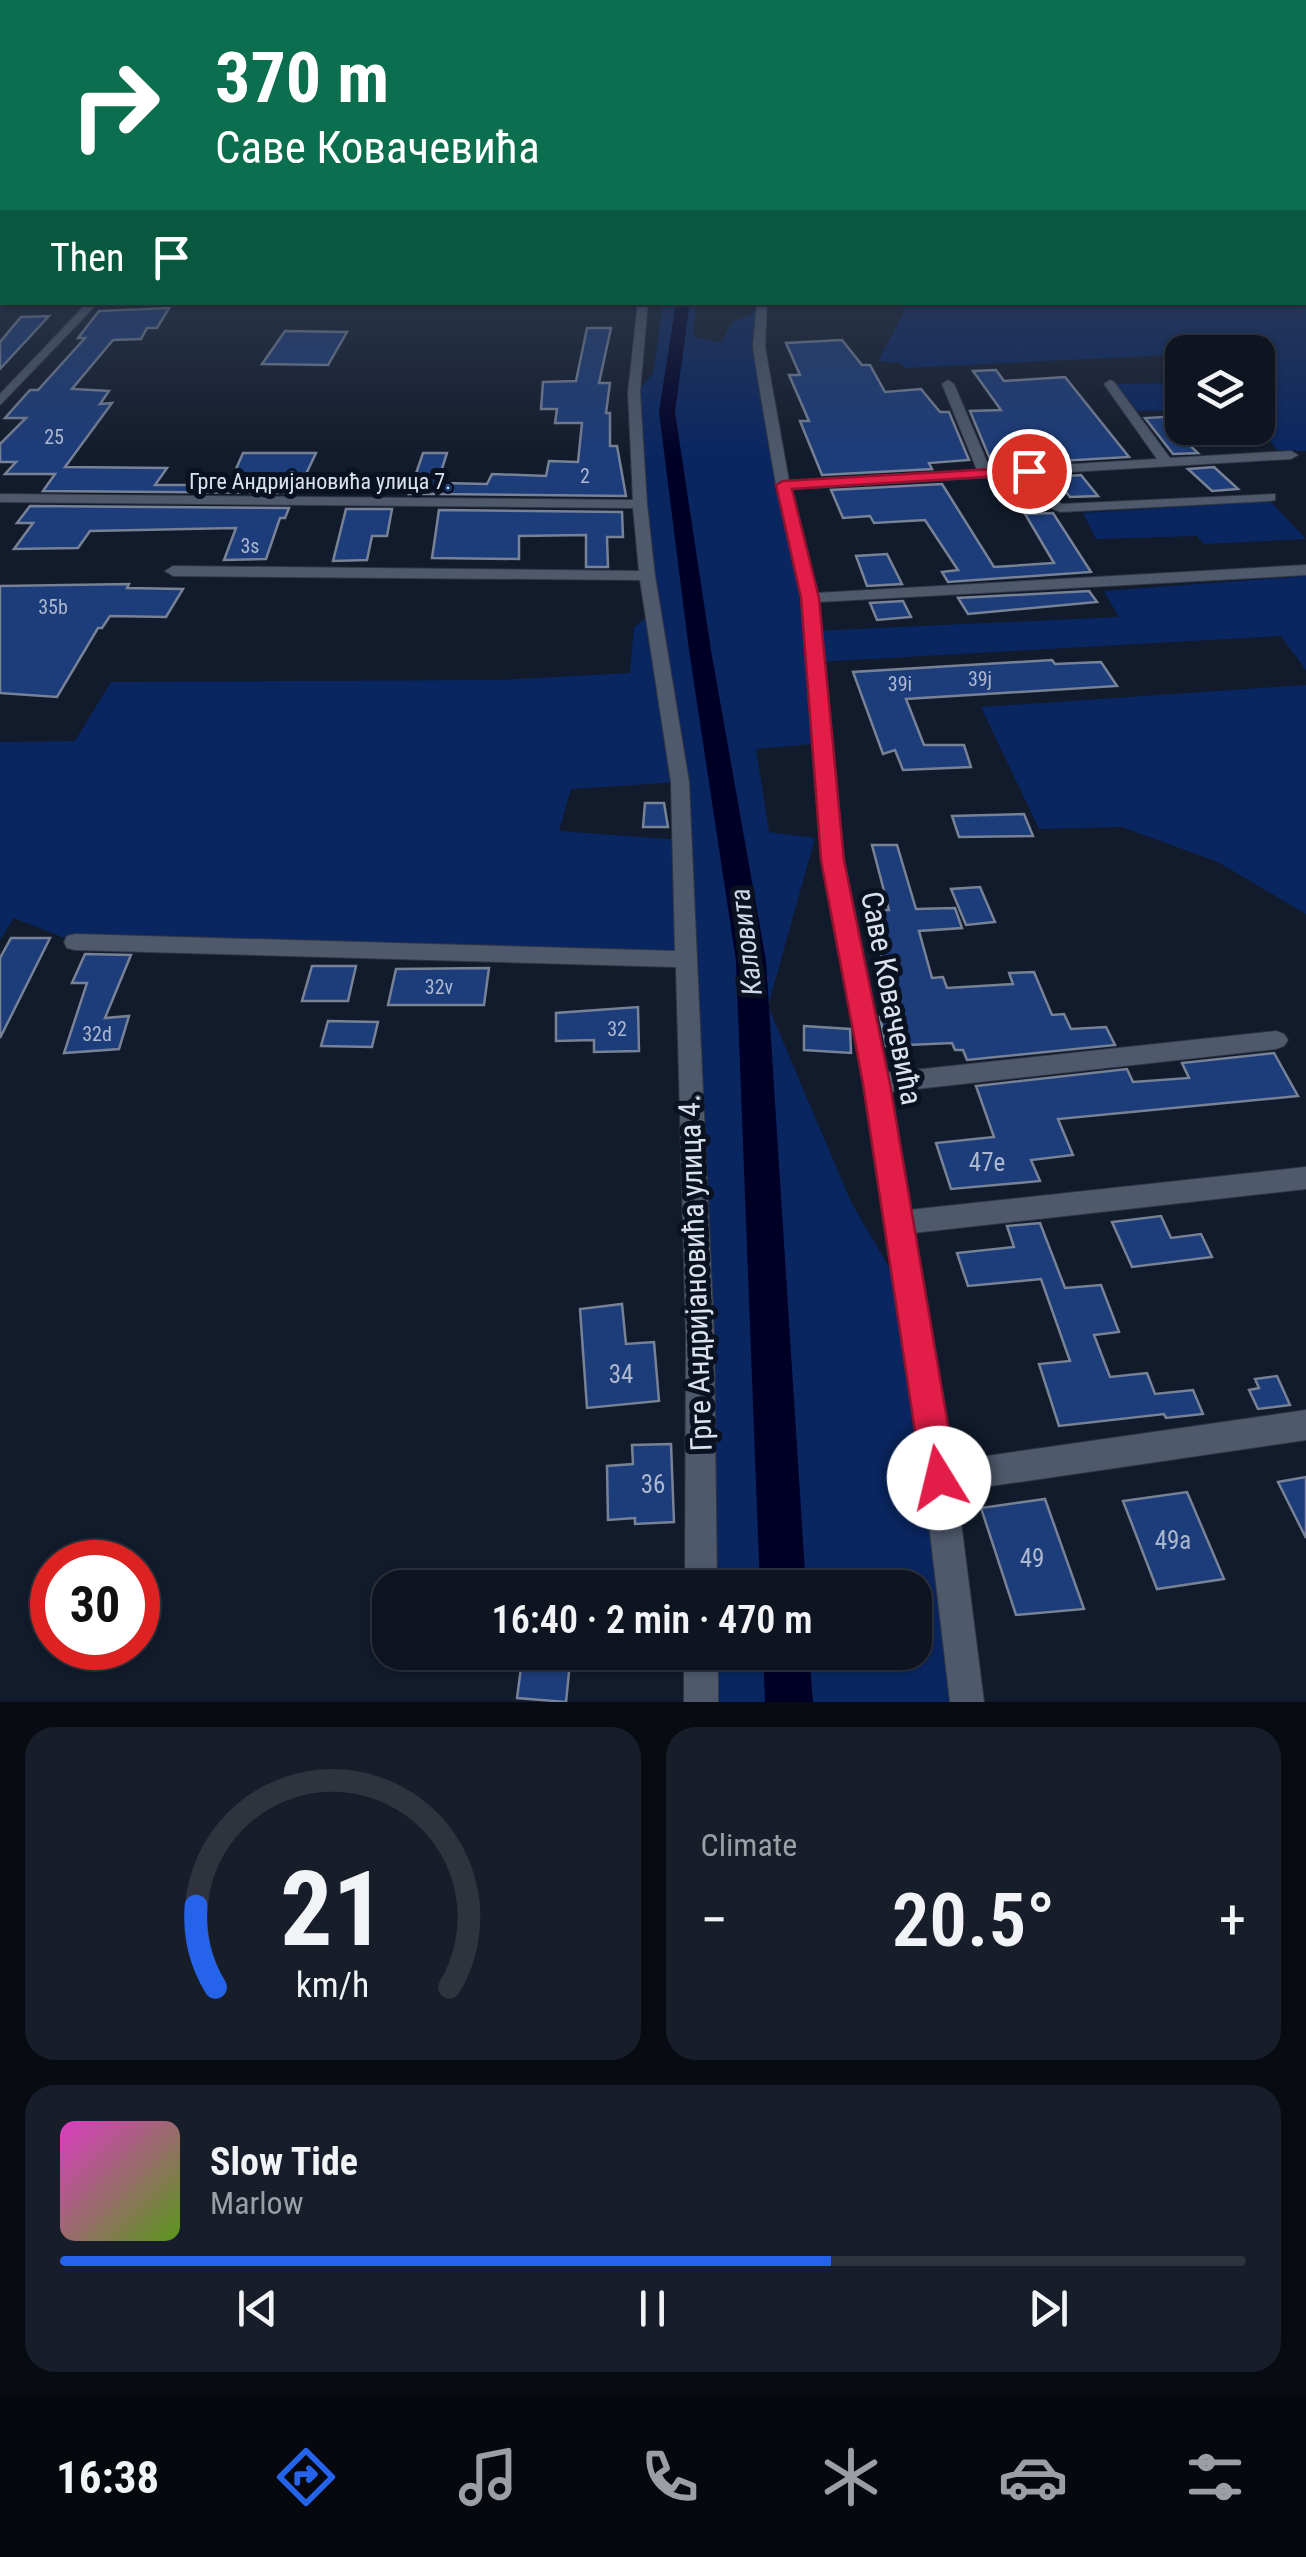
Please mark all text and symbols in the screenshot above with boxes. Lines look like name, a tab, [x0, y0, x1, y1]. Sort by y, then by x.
text: 370 m	[215, 37, 389, 119]
icon: right	[50, 40, 180, 170]
text: Саве Ковачевића	[215, 121, 540, 174]
icon: arrive	[144, 230, 199, 285]
text: Then	[50, 236, 124, 280]
map controls	[1165, 335, 1275, 445]
button: layers	[1165, 335, 1275, 445]
house number: 25	[44, 425, 64, 449]
pin	[987, 429, 1072, 514]
icon: arrive	[1002, 444, 1057, 499]
house number: 2	[580, 464, 590, 488]
street label: Грге Андријановића улица 7.	[189, 469, 451, 494]
house number: 3s	[241, 534, 260, 558]
house number: 35b	[38, 595, 68, 619]
house number: 39j	[968, 667, 992, 691]
house number: 39i	[888, 672, 912, 696]
water label: Каловита	[723, 887, 769, 997]
street label: Саве Ковачевића	[854, 888, 930, 1108]
house number: 32v	[425, 975, 454, 999]
house number: 32	[607, 1017, 627, 1041]
house number: 32d	[82, 1022, 112, 1046]
street label: Грге Андријановића улица 4.	[671, 1094, 719, 1452]
house number: 47e	[969, 1148, 1005, 1177]
house number: 34	[609, 1360, 633, 1389]
position arrow	[887, 1426, 991, 1530]
house number: 36	[641, 1470, 665, 1499]
house number: 49a	[1155, 1526, 1191, 1555]
speed limit sign: 30	[30, 1540, 160, 1670]
house number: 49	[1020, 1544, 1044, 1573]
text: 16:40 · 2 min · 470 m	[492, 1598, 812, 1642]
text: Climate	[701, 1826, 797, 1864]
text: 21	[280, 1849, 385, 1970]
text: 20.5°	[892, 1876, 1055, 1964]
text: −	[701, 1888, 728, 1952]
text: +	[1219, 1888, 1246, 1952]
text: km/h	[296, 1964, 370, 2006]
text: Slow Tide	[210, 2140, 358, 2184]
text: Marlow	[210, 2184, 303, 2222]
icon: previous	[230, 2281, 285, 2336]
icon: pause	[625, 2281, 680, 2336]
icon: next	[1021, 2281, 1076, 2336]
icon: directions	[271, 2442, 341, 2512]
icon: music	[453, 2442, 523, 2512]
icon: phone	[635, 2442, 705, 2512]
icon: climate	[816, 2442, 886, 2512]
icon: car	[998, 2442, 1068, 2512]
icon: filters	[1180, 2442, 1250, 2512]
text: 16:38	[56, 2451, 159, 2504]

